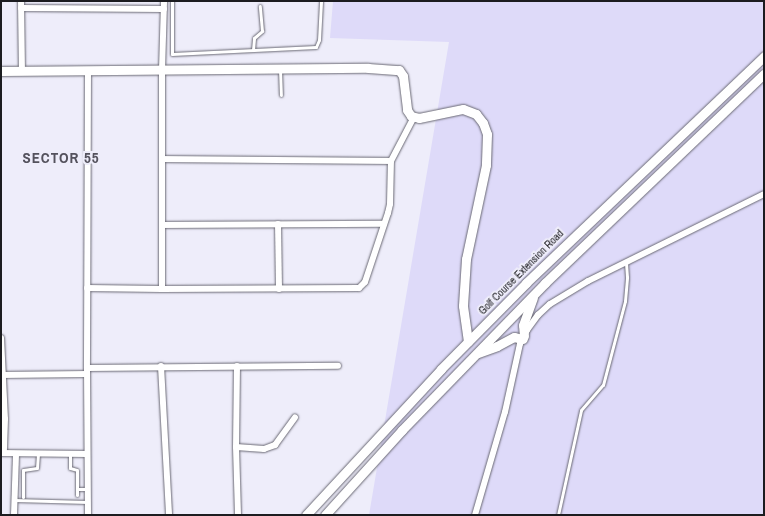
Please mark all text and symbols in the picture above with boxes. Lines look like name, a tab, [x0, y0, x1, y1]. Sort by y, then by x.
district label: SECTOR 55	[22, 149, 100, 167]
street label: Golf Course Extension Road	[476, 227, 566, 317]

